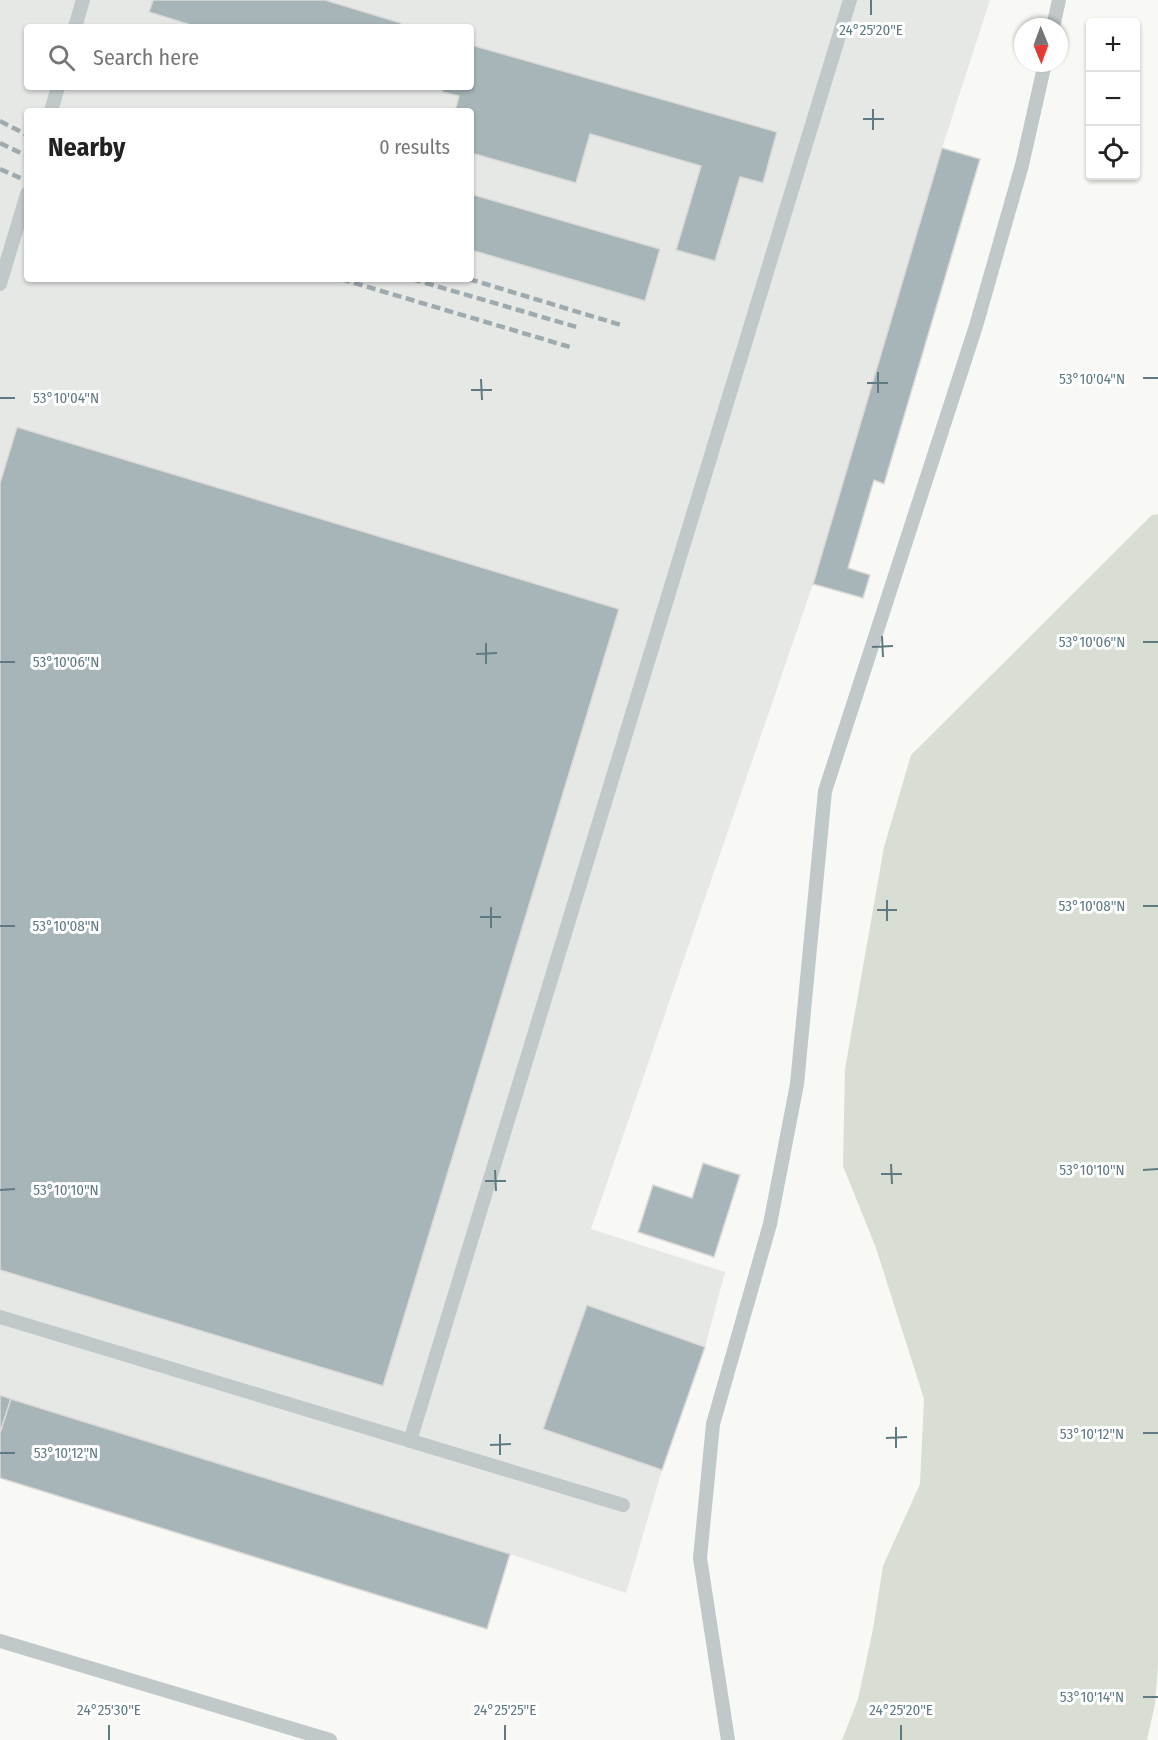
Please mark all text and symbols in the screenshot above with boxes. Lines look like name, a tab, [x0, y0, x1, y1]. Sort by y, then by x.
north arrow	[1014, 18, 1068, 72]
map controls	[1086, 18, 1140, 180]
button: +	[1086, 18, 1140, 72]
text: 24°25'20"E	[839, 21, 903, 39]
search box	[24, 24, 474, 90]
icon: search	[45, 41, 78, 74]
text: Search here	[93, 44, 199, 71]
button: −	[1086, 72, 1140, 126]
button: locate	[1086, 126, 1140, 180]
text: Nearby	[48, 132, 125, 163]
text: 0 results	[379, 135, 450, 159]
text: 53°10'04"N	[1059, 370, 1125, 388]
text: 53°10'04"N	[33, 389, 99, 407]
text: 53°10'06"N	[1059, 633, 1125, 651]
text: 53°10'06"N	[33, 653, 99, 671]
text: 53°10'08"N	[1059, 897, 1125, 915]
text: 53°10'08"N	[33, 917, 99, 935]
text: 53°10'10"N	[1059, 1161, 1125, 1179]
text: 53°10'10"N	[33, 1181, 99, 1199]
text: 53°10'12"N	[1060, 1425, 1124, 1443]
text: 53°10'12"N	[34, 1444, 98, 1462]
text: 53°10'14"N	[1060, 1688, 1124, 1706]
text: 24°25'30"E	[77, 1701, 141, 1719]
text: 24°25'25"E	[474, 1701, 536, 1719]
text: 24°25'20"E	[869, 1701, 933, 1719]

